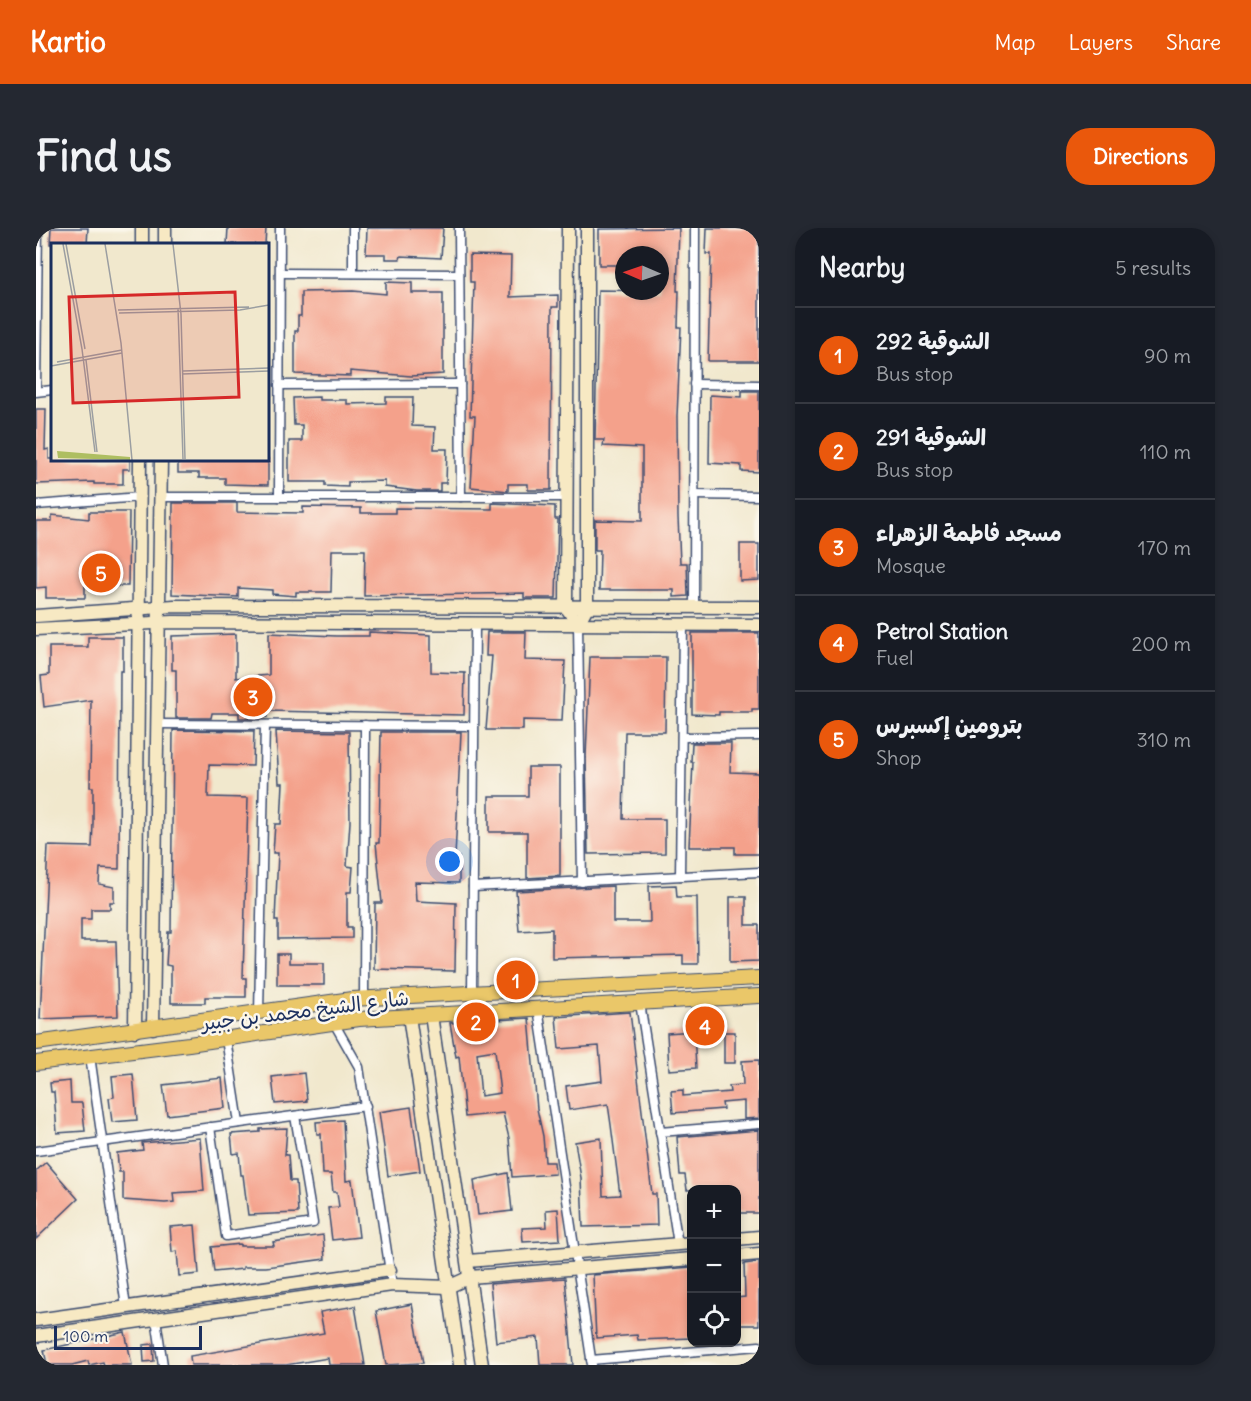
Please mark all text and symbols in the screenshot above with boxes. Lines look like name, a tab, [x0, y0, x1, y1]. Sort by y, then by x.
text: Kartio	[30, 24, 106, 60]
text: Map	[995, 29, 1035, 56]
text: Layers	[1068, 29, 1133, 56]
text: Share	[1166, 29, 1221, 56]
button: Directions	[1066, 128, 1215, 185]
text: Find us	[36, 130, 172, 182]
inset map	[51, 243, 268, 460]
north arrow	[615, 246, 669, 300]
text: Nearby	[819, 251, 905, 284]
text: 5 results	[1115, 255, 1191, 280]
text: الشوقية 292	[876, 327, 990, 355]
text: 1	[835, 343, 842, 368]
text: 90 m	[1144, 343, 1191, 368]
text: Bus stop	[876, 361, 953, 386]
text: الشوقية 291	[876, 423, 986, 451]
text: 2	[833, 439, 844, 464]
text: 110 m	[1140, 439, 1191, 464]
text: Bus stop	[876, 457, 953, 482]
text: مسجد فاطمة الزهراء	[876, 519, 1062, 547]
text: 3	[833, 535, 844, 560]
text: 170 m	[1138, 535, 1191, 560]
pin: 5	[82, 550, 120, 596]
text: Mosque	[876, 553, 946, 578]
text: Petrol Station	[876, 617, 1008, 645]
text: 4	[833, 631, 844, 656]
text: 200 m	[1131, 631, 1191, 656]
text: Fuel	[876, 645, 913, 670]
pin: 3	[234, 674, 272, 720]
text: بترومين إكسبرس	[876, 711, 1022, 739]
text: 5	[833, 727, 844, 752]
text: 310 m	[1136, 727, 1191, 752]
text: Shop	[876, 745, 921, 770]
your location	[435, 847, 464, 876]
pin: 1	[496, 958, 536, 1002]
street label: شارع الشيخ محمد بن جبير	[198, 985, 411, 1037]
pin: 2	[456, 1000, 496, 1044]
pin: 4	[686, 1004, 724, 1048]
map controls	[687, 1185, 741, 1347]
button: +	[687, 1185, 741, 1239]
button: −	[687, 1239, 741, 1293]
button: locate	[687, 1293, 741, 1347]
scale bar	[54, 1323, 202, 1350]
text: 100 m	[63, 1326, 108, 1346]

